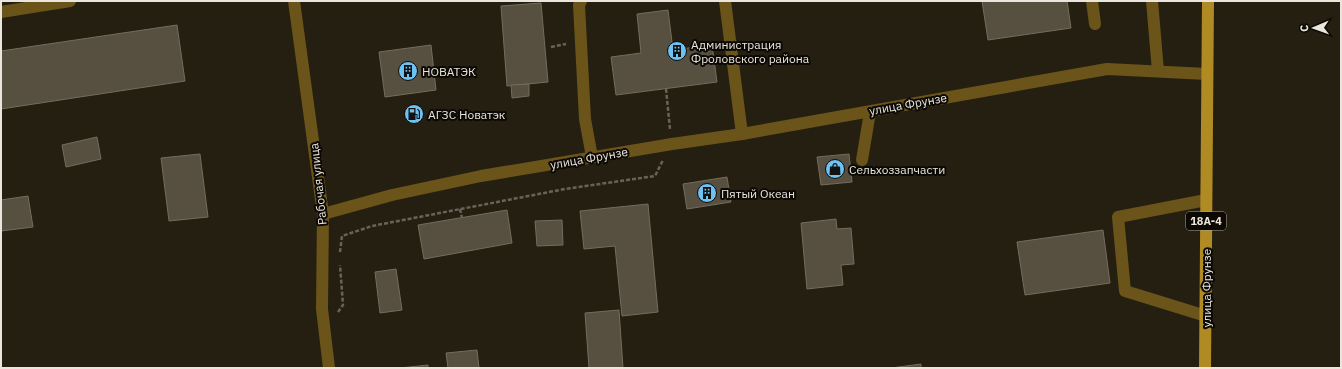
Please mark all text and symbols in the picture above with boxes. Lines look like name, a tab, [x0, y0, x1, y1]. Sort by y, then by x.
north arrow	[1294, 8, 1334, 48]
text: С	[1297, 25, 1311, 32]
place label: Администрация Фроловского района	[691, 37, 810, 66]
building icon: Администрация Фроловского района	[666, 40, 688, 62]
building icon: НОВАТЭК	[397, 60, 419, 82]
place label: НОВАТЭК	[422, 64, 476, 79]
street label: улица Фрунзе	[868, 90, 948, 118]
fuel station icon: АГЗС Новатэк	[403, 103, 425, 125]
place label: АГЗС Новатэк	[428, 107, 506, 122]
street label: Рабочая улица	[306, 142, 330, 226]
street label: улица Фрунзе	[549, 144, 629, 172]
shop icon: Сельхоззапчасти	[824, 158, 846, 180]
place label: Сельхоззапчасти	[849, 162, 945, 177]
building icon: Пятый Океан	[696, 182, 718, 204]
place label: Пятый Океан	[721, 186, 795, 201]
road number: 18А-4	[1186, 212, 1226, 230]
street label: улица Фрунзе	[1199, 248, 1214, 327]

